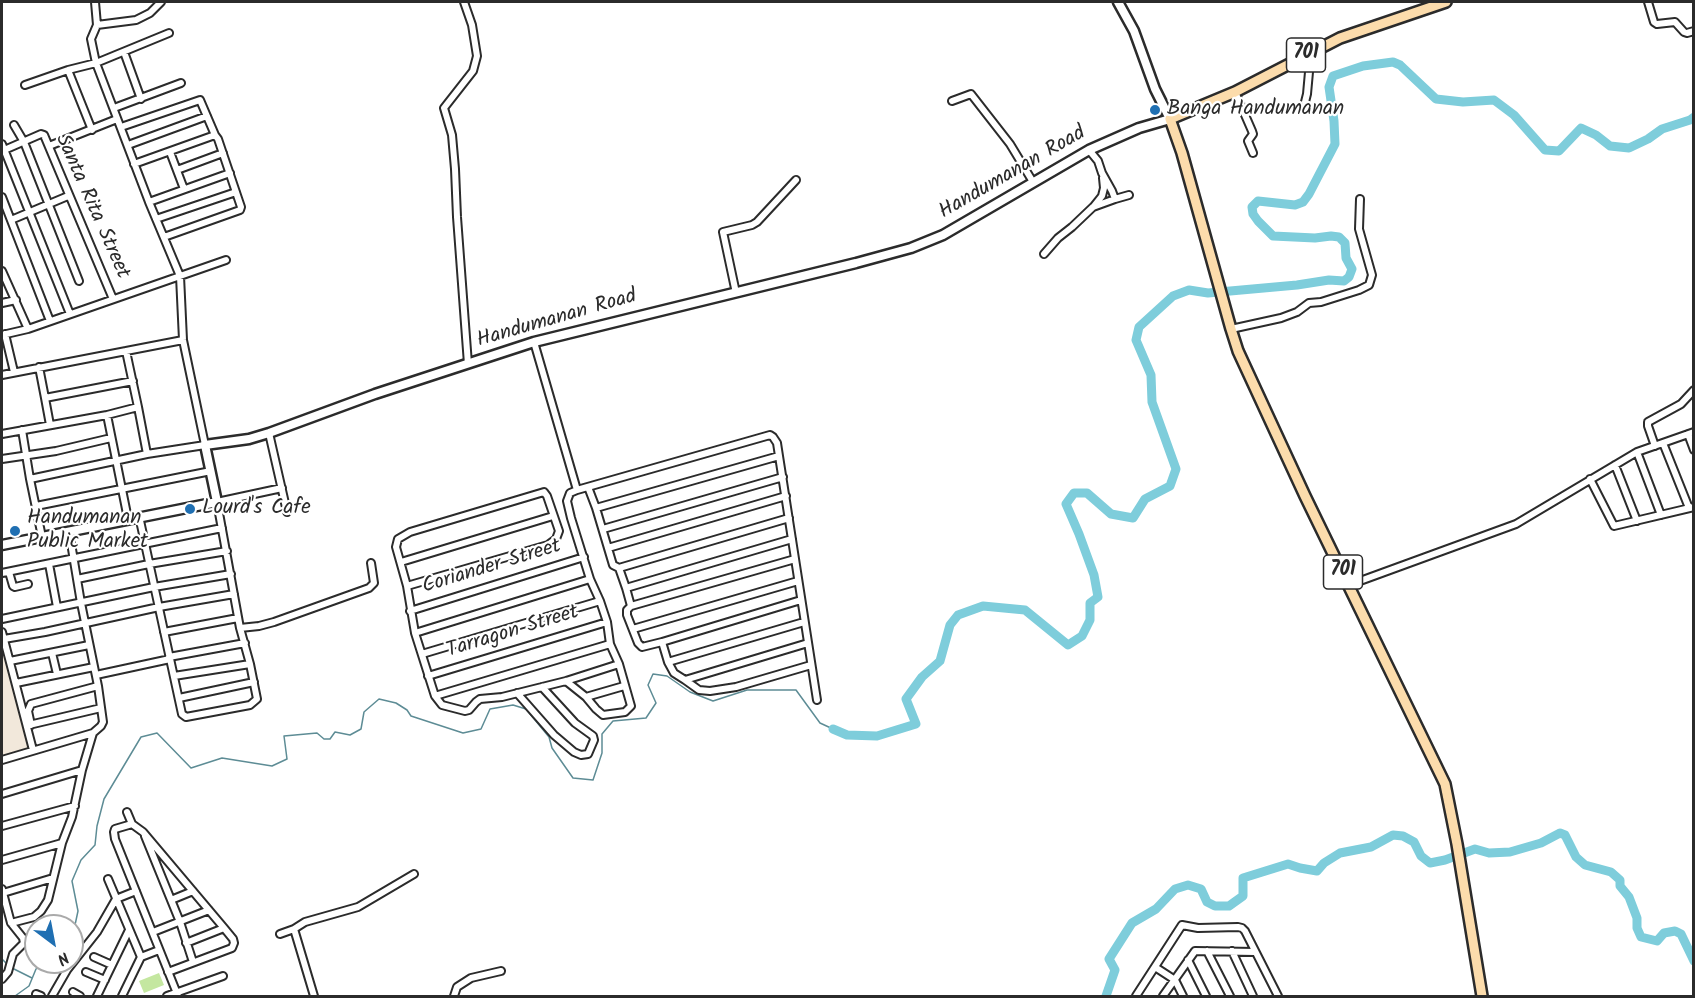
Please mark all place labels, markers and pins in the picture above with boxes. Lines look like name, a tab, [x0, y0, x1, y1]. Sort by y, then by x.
place label: Banga Handumanan	[1167, 97, 1344, 123]
marker: Banga Handumanan	[1148, 103, 1162, 117]
place label: Lourd's Cafe	[202, 496, 311, 522]
marker: Lourd's Cafe	[183, 502, 197, 516]
place label: Handumanan Public Market	[27, 506, 148, 556]
marker: Handumanan Public Market	[8, 524, 22, 538]

